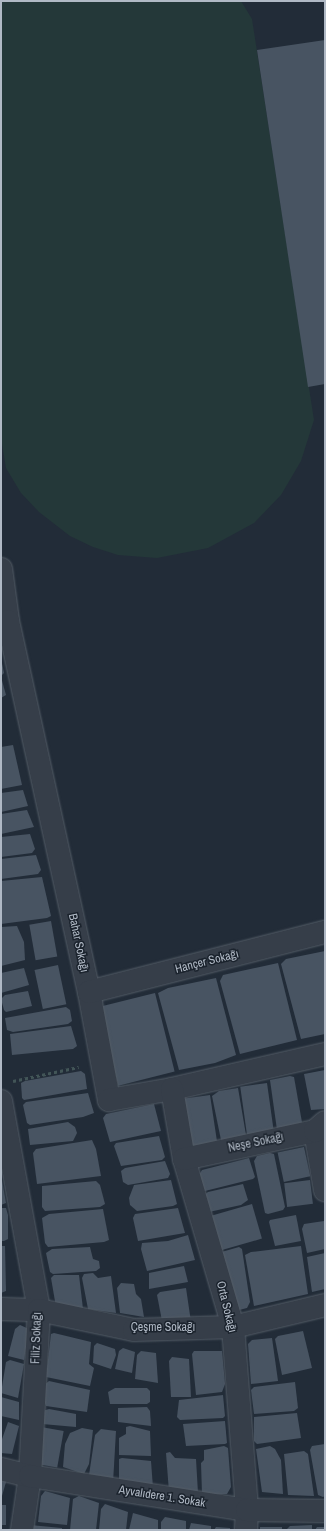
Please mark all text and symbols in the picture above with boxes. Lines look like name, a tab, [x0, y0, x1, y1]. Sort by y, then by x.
street label: Bahar Sokağı	[65, 912, 91, 974]
street label: Hançer Sokağı	[174, 947, 240, 977]
street label: Neşe Sokağı	[227, 1130, 285, 1156]
street label: Orta Sokağı	[213, 1280, 239, 1334]
street label: Filiz Sokağı	[29, 1312, 45, 1364]
street label: Çeşme Sokağı	[131, 1321, 195, 1335]
street label: Ayvalıdere 1. Sokak	[118, 1483, 206, 1511]

